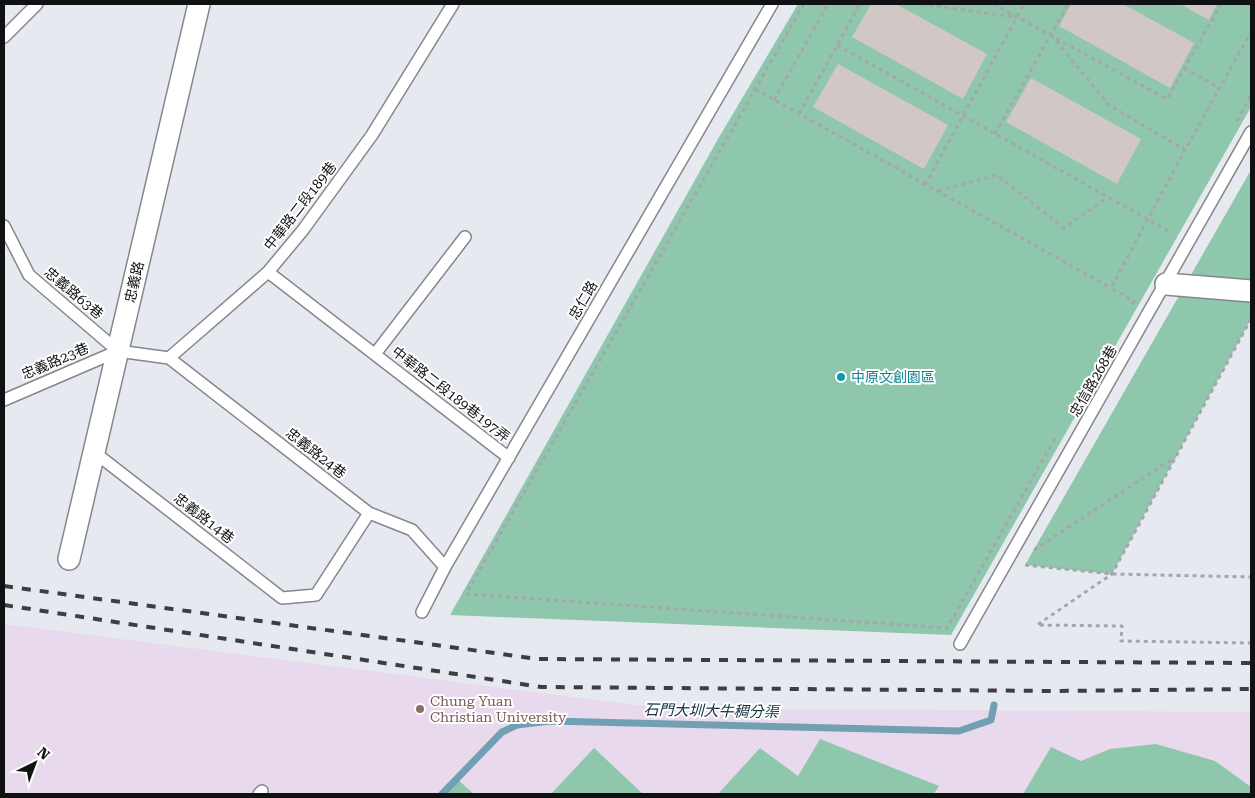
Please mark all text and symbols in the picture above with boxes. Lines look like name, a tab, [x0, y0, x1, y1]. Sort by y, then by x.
street label: 中華路二段189巷	[261, 159, 339, 253]
street label: 忠義路	[121, 260, 147, 304]
street label: 忠義路63巷	[41, 264, 107, 322]
street label: 忠仁路	[566, 278, 600, 322]
street label: 忠義路23巷	[19, 340, 91, 382]
street label: 中華路二段189巷197弄	[389, 343, 513, 445]
street label: 忠信路268巷	[1066, 343, 1120, 419]
place label: 中原文創園區	[851, 369, 935, 385]
marker: 中原文創園區	[835, 371, 847, 383]
street label: 忠義路24巷	[283, 425, 349, 481]
street label: 忠義路14巷	[171, 490, 237, 546]
place label: Chung Yuan Christian University	[430, 693, 567, 725]
water label: 石門大圳大牛稠分渠	[643, 701, 781, 721]
marker: Chung Yuan Christian University	[414, 703, 426, 715]
north arrow	[10, 738, 60, 788]
text: N	[34, 744, 53, 763]

